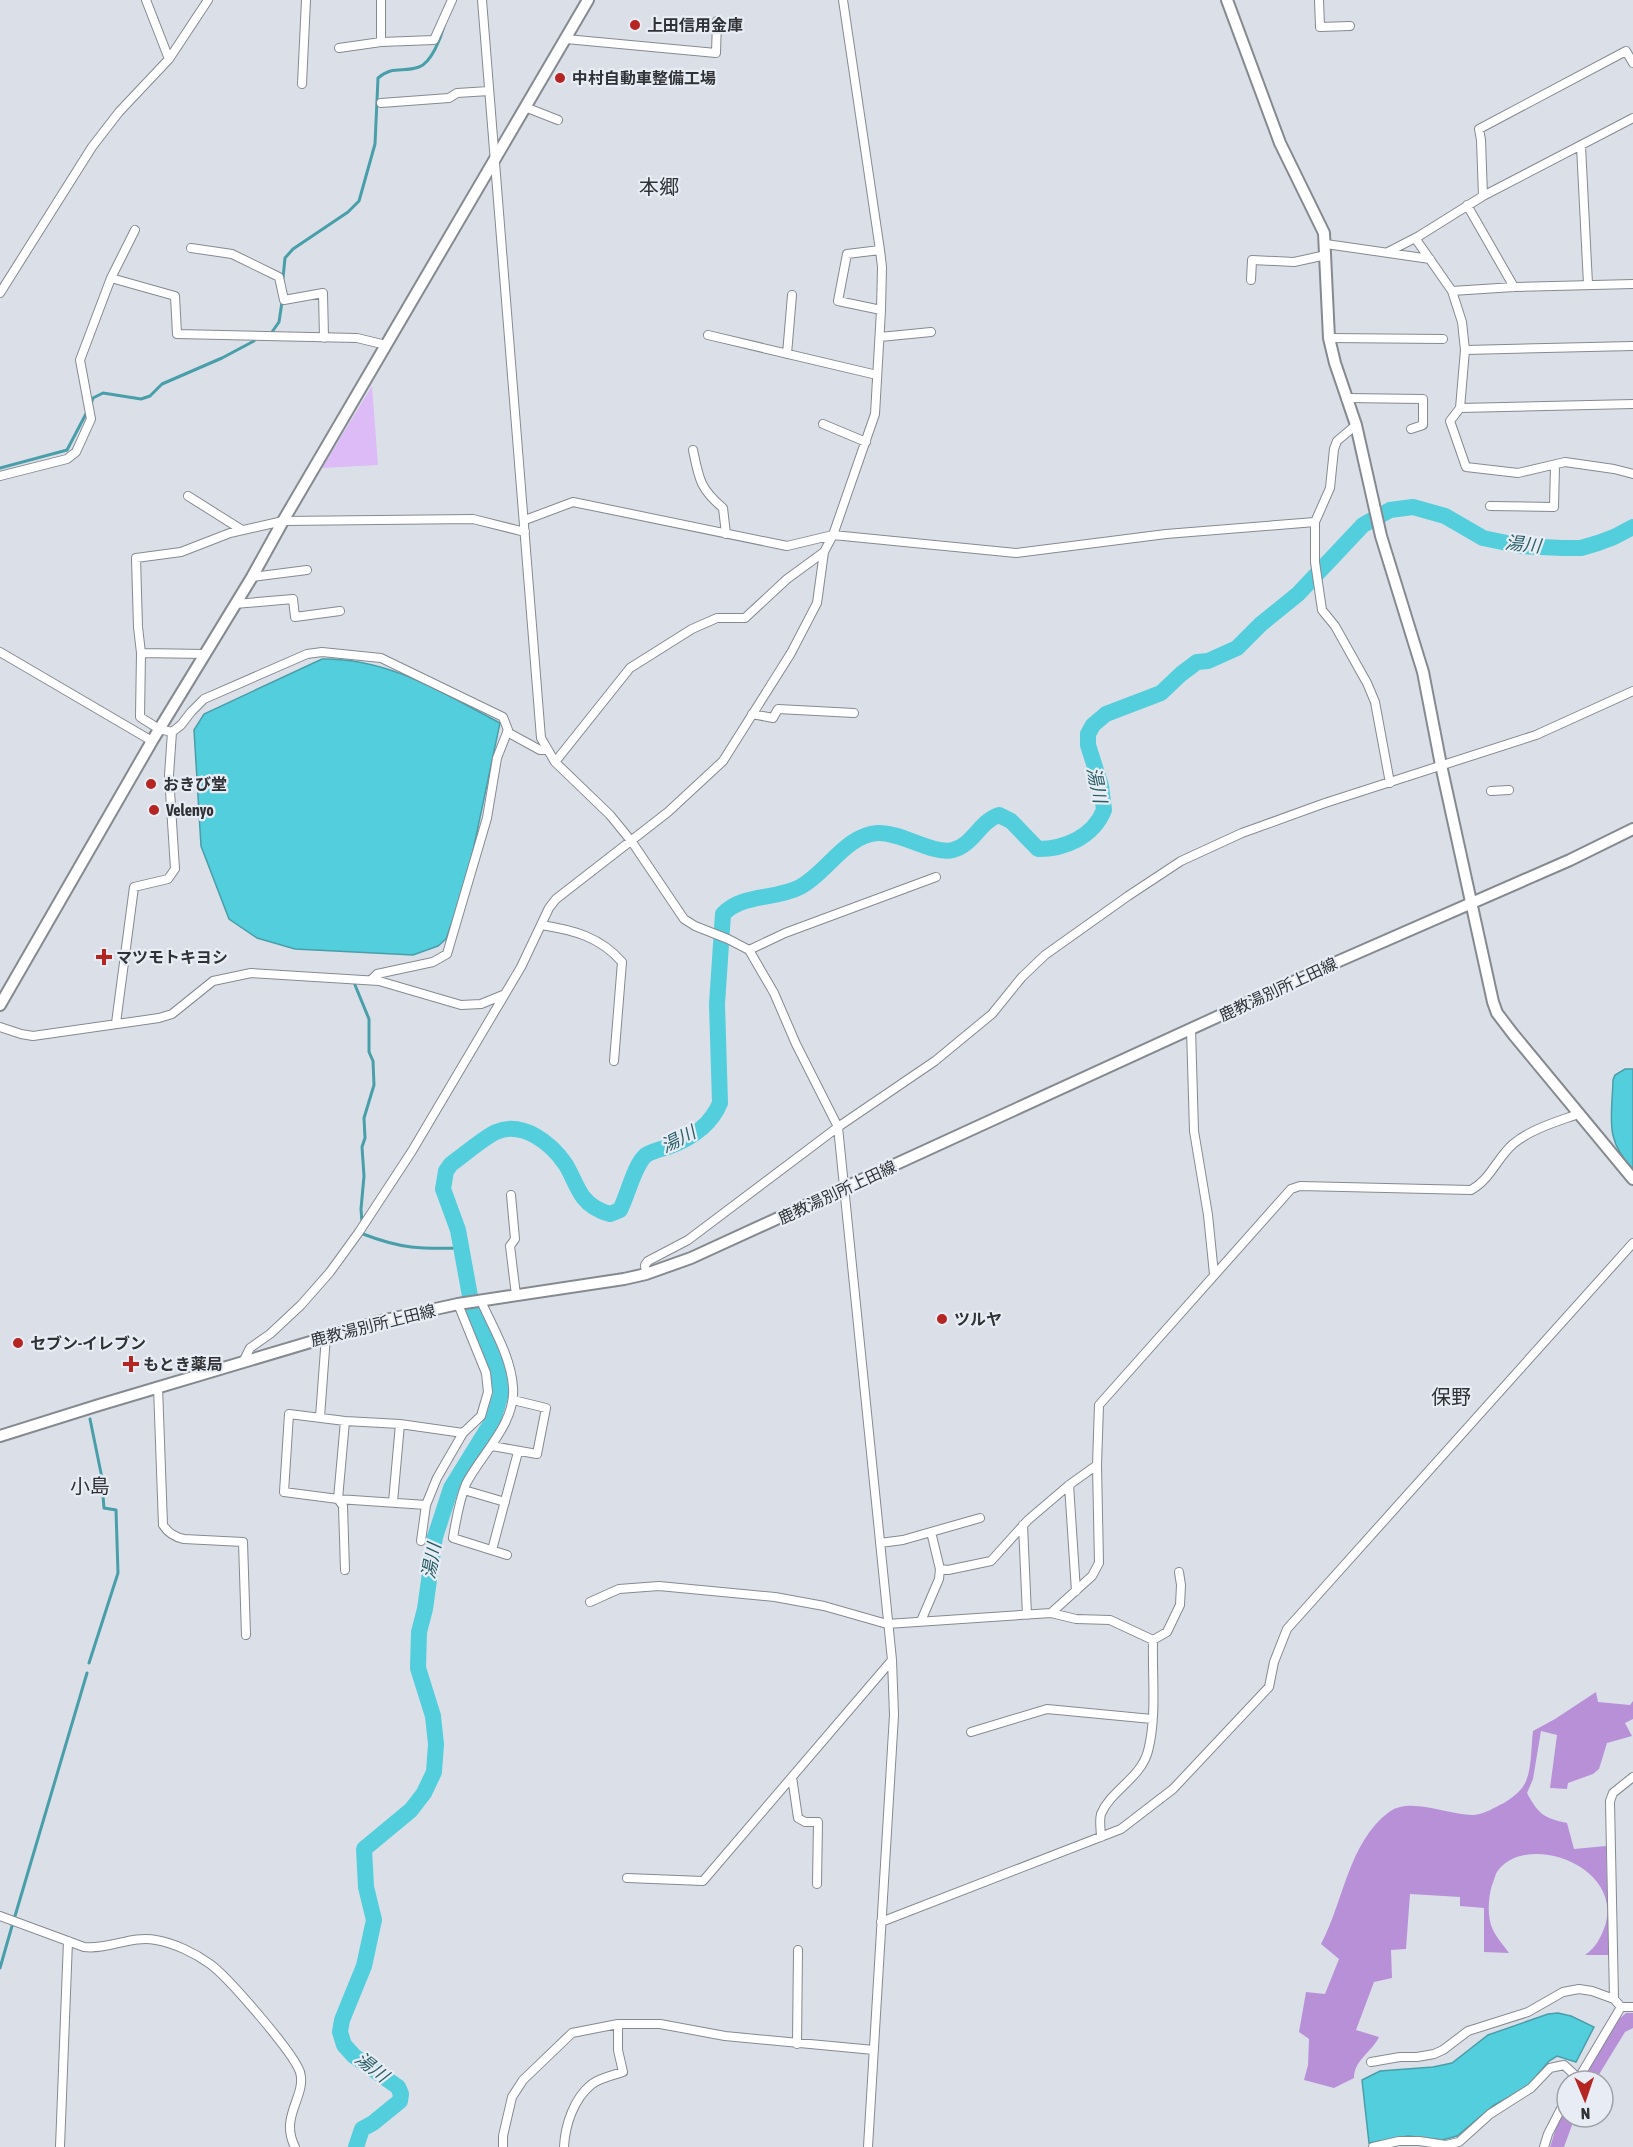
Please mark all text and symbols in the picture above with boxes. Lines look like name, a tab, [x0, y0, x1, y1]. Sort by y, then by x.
place label: 上田信用金庫	[647, 16, 743, 34]
marker: 上田信用金庫	[628, 18, 642, 32]
place label: 中村自動車整備工場	[572, 69, 716, 87]
marker: 中村自動車整備工場	[553, 71, 567, 85]
district label: 本郷	[639, 175, 679, 198]
water label: 湯川	[1504, 532, 1544, 557]
water label: 湯川	[1083, 765, 1111, 807]
place label: おきび堂	[163, 775, 227, 793]
marker: おきび堂	[144, 777, 158, 791]
place label: Velenyo	[165, 801, 214, 819]
marker: Velenyo	[147, 803, 161, 817]
place label: マツモトキヨシ	[116, 948, 228, 966]
marker: マツモトキヨシ	[97, 950, 111, 964]
street label: 鹿教湯別所上田線	[1216, 954, 1340, 1024]
water label: 湯川	[657, 1121, 701, 1157]
street label: 鹿教湯別所上田線	[775, 1157, 899, 1227]
street label: 鹿教湯別所上田線	[309, 1301, 437, 1349]
place label: ツルヤ	[954, 1310, 1002, 1328]
marker: ツルヤ	[935, 1312, 949, 1326]
place label: セブン-イレブン	[30, 1334, 146, 1352]
marker: セブン-イレブン	[11, 1336, 25, 1350]
place label: もとき薬局	[143, 1355, 223, 1373]
marker: もとき薬局	[124, 1357, 138, 1371]
district label: 保野	[1431, 1385, 1471, 1408]
district label: 小島	[70, 1474, 110, 1497]
water label: 湯川	[418, 1539, 445, 1581]
water label: 湯川	[351, 2048, 394, 2088]
north arrow	[1555, 2069, 1615, 2129]
text: N	[1580, 2105, 1591, 2123]

